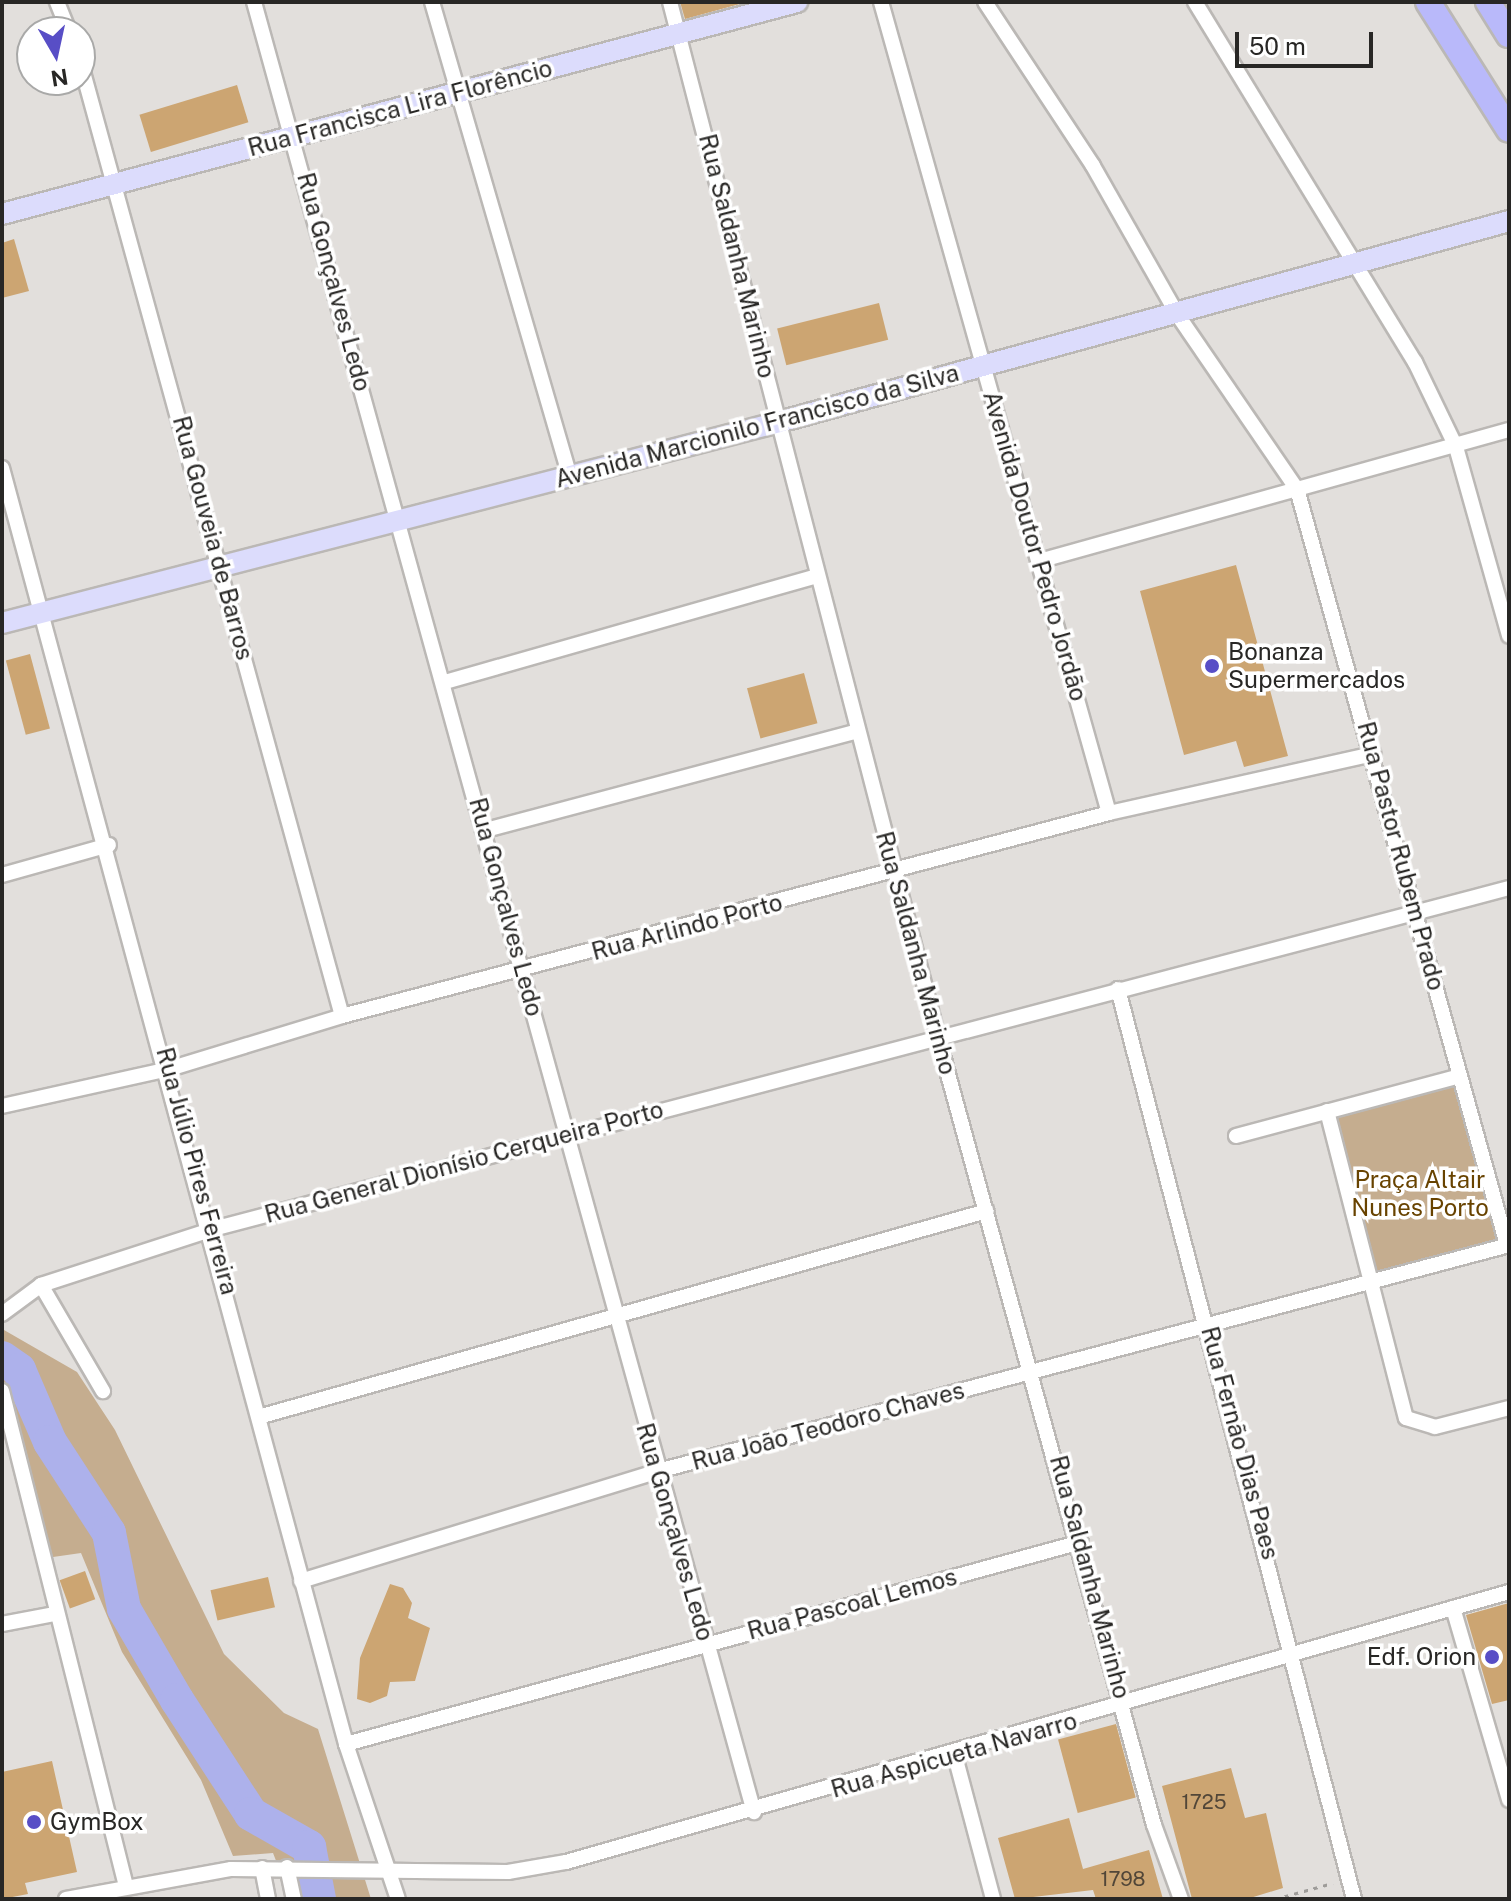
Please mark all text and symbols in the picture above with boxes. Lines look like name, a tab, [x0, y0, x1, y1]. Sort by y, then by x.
north arrow	[16, 16, 96, 96]
scale bar	[1239, 16, 1377, 66]
text: 50 m	[1249, 32, 1306, 60]
street label: Rua Francisca Lira Florêncio	[245, 53, 555, 163]
text: N	[49, 64, 70, 92]
street label: Rua Saldanha Marinho	[693, 131, 781, 381]
street label: Rua Gonçalves Ledo	[291, 169, 377, 395]
street label: Avenida Marcionilo Francisco da Silva	[552, 358, 962, 494]
street label: Avenida Doutor Pedro Jordão	[977, 388, 1093, 704]
street label: Rua Gouveia de Barros	[166, 413, 260, 663]
place label: Bonanza Supermercados	[1228, 638, 1405, 694]
marker: Bonanza Supermercados	[1203, 657, 1221, 675]
street label: Rua Pastor Rubem Prado	[1351, 719, 1451, 993]
street label: Rua Gonçalves Ledo	[463, 794, 549, 1020]
street label: Rua Saldanha Marinho	[870, 828, 962, 1078]
street label: Rua Arlindo Porto	[588, 888, 786, 966]
street label: Rua Júlio Pires Ferreira	[150, 1044, 244, 1298]
street label: Rua General Dionísio Cerqueira Porto	[261, 1095, 667, 1229]
park label: Praça Altair Nunes Porto	[1351, 1166, 1489, 1222]
street label: Rua Fernão Dias Paes	[1195, 1323, 1285, 1563]
street label: Rua João Teodoro Chaves	[688, 1376, 968, 1476]
street label: Rua Gonçalves Ledo	[630, 1420, 720, 1644]
street label: Rua Saldanha Marinho	[1044, 1452, 1136, 1702]
street label: Rua Pascoal Lemos	[744, 1562, 960, 1646]
place label: Edf. Orion	[1366, 1643, 1476, 1671]
marker: Edf. Orion	[1483, 1648, 1501, 1666]
street label: Rua Aspicueta Navarro	[828, 1706, 1080, 1804]
house number: 1725	[1181, 1790, 1227, 1814]
place label: GymBox	[50, 1808, 144, 1836]
marker: GymBox	[25, 1813, 43, 1831]
house number: 1798	[1100, 1867, 1146, 1891]

